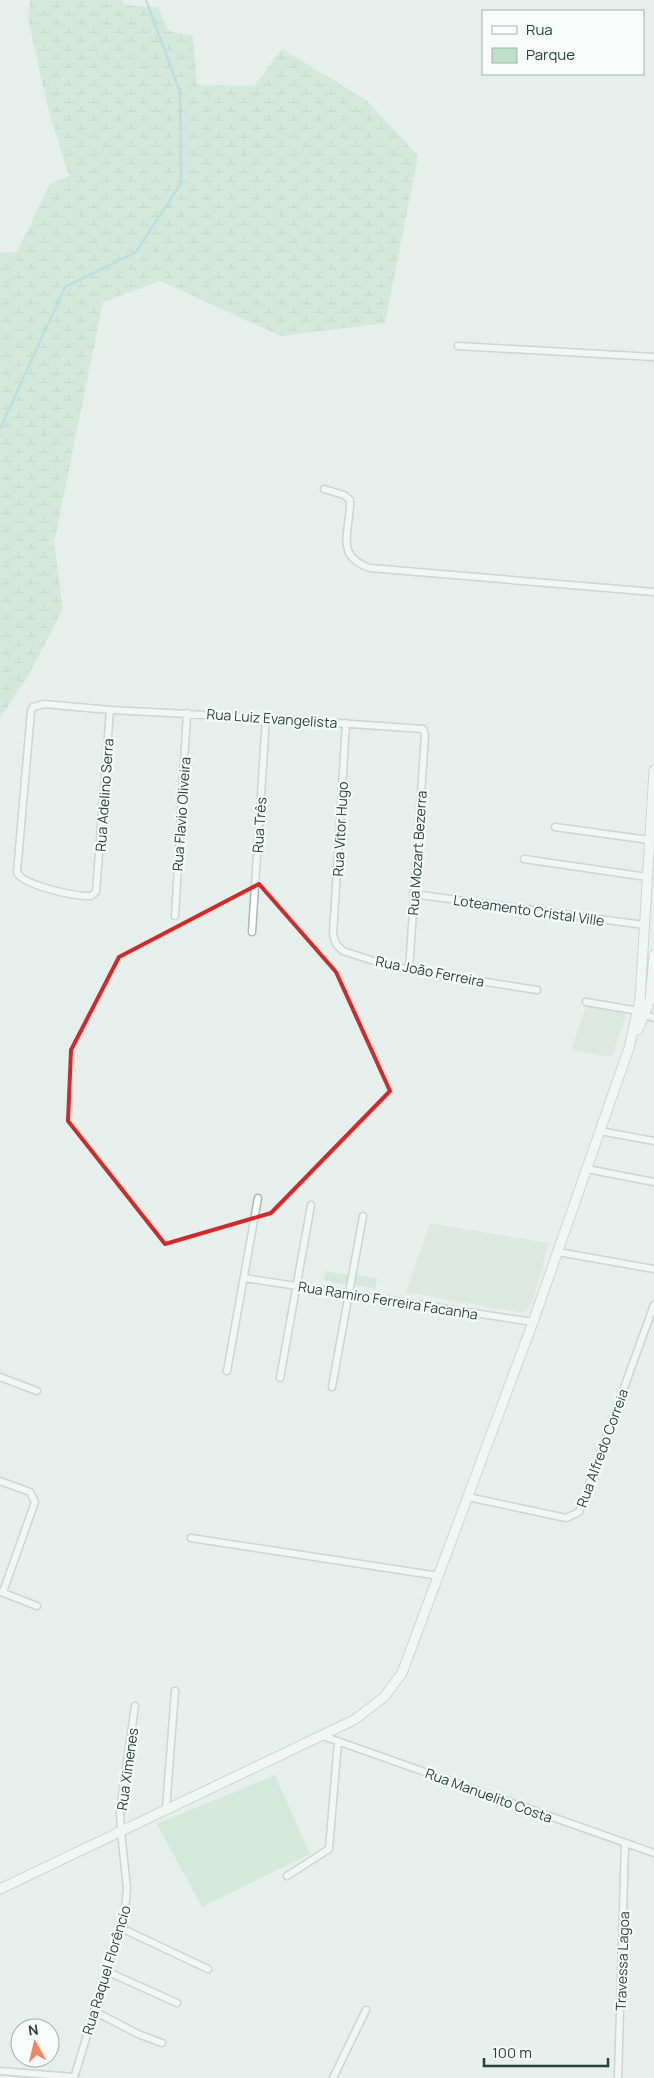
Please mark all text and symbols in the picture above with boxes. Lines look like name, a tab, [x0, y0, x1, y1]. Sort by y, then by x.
legend	[482, 10, 644, 75]
text: Rua	[526, 19, 553, 40]
text: Parque	[526, 44, 575, 65]
street label: Rua Luiz Evangelista	[206, 704, 338, 732]
street label: Rua Adelino Serra	[91, 738, 117, 852]
street label: Rua Flavio Oliveira	[168, 756, 194, 872]
street label: Rua Vitor Hugo	[328, 781, 352, 877]
street label: Rua Mozart Bezerra	[403, 790, 431, 916]
street label: Rua Três	[248, 796, 270, 854]
street label: Loteamento Cristal Ville	[452, 890, 606, 930]
street label: Rua João Ferreira	[374, 951, 486, 991]
street label: Rua Ramiro Ferreira Facanha	[297, 1276, 479, 1324]
street label: Rua Alfredo Correia	[572, 1386, 632, 1510]
street label: Rua Ximenes	[112, 1727, 142, 1811]
street label: Rua Manuelito Costa	[423, 1763, 555, 1827]
street label: Rua Raquel Florêncio	[77, 1903, 135, 2037]
street label: Travessa Lagoa	[611, 1911, 633, 2011]
north arrow	[10, 2018, 60, 2068]
text: N	[27, 2020, 39, 2040]
scale bar	[484, 2036, 608, 2068]
text: 100 m	[492, 2042, 532, 2063]

